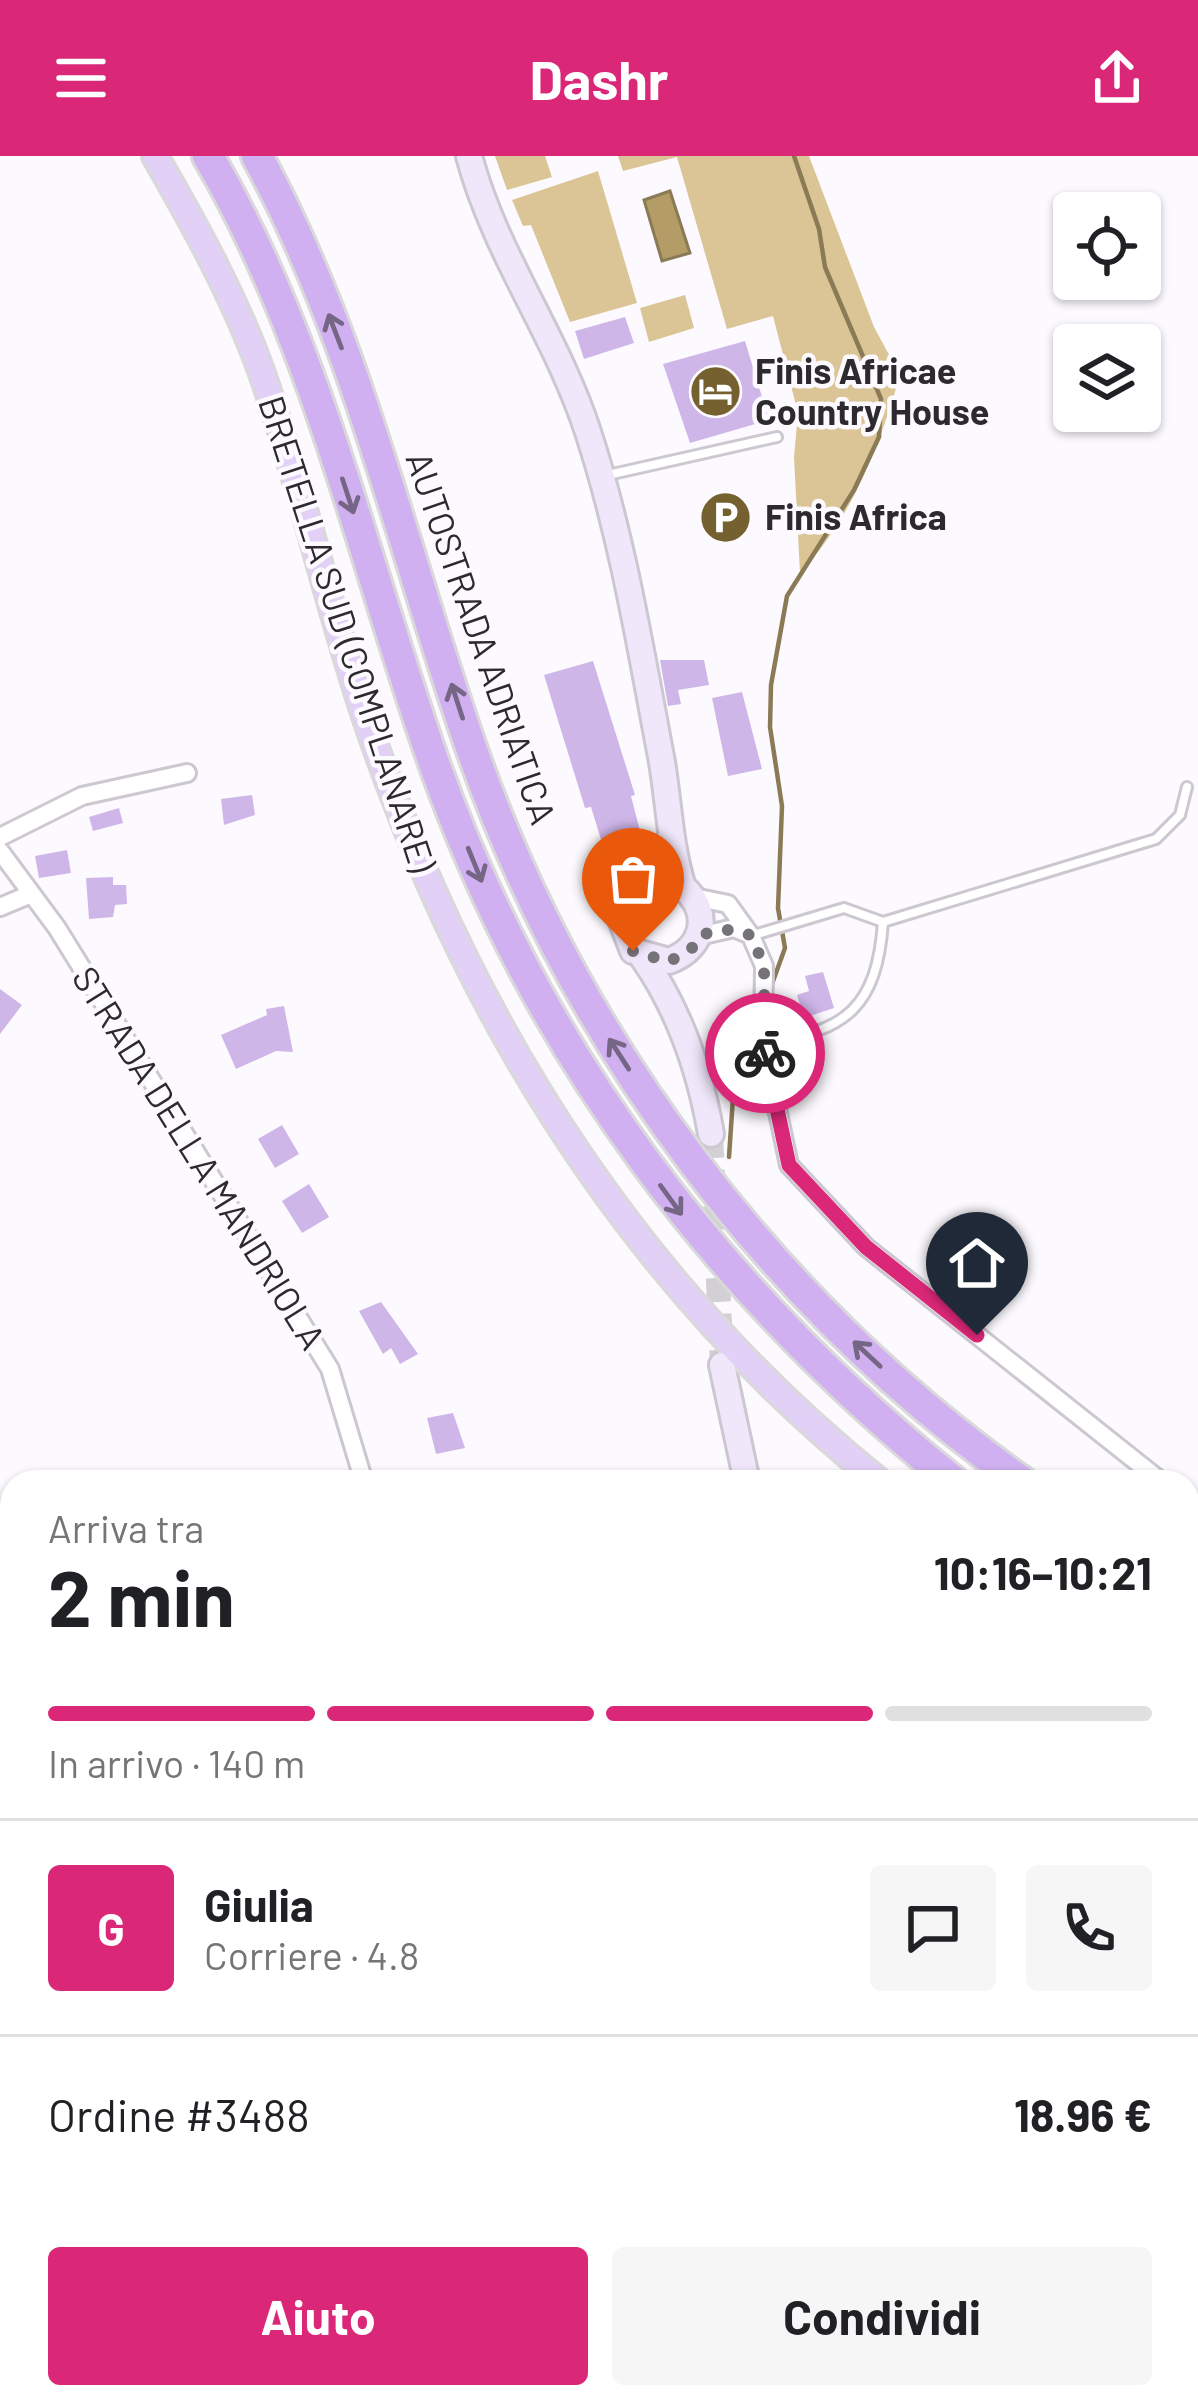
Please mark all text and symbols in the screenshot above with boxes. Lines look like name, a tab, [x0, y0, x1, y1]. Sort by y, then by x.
icon: menu	[48, 45, 114, 111]
icon: share	[1084, 45, 1150, 111]
text: Dashr	[529, 46, 669, 111]
map controls	[1053, 192, 1161, 432]
button: locate	[1053, 192, 1161, 300]
one-way arrow	[323, 313, 345, 350]
button: layers	[1053, 324, 1161, 432]
place label: Finis Africae Country House	[755, 348, 989, 432]
hotel icon: Finis Africae Country House	[688, 364, 744, 420]
street label: BRETELLA SUD (COMPLANARE)	[251, 390, 446, 877]
street label: AUTOSTRADA ADRIATICA	[398, 446, 566, 829]
one-way arrow	[338, 476, 360, 514]
parking icon: Finis Africa	[698, 489, 754, 545]
place label: Finis Africa	[765, 494, 947, 537]
one-way arrow	[444, 683, 466, 721]
pin	[582, 828, 684, 951]
one-way arrow	[465, 846, 487, 883]
icon: bag	[600, 846, 666, 912]
street label: STRADA DELLA MANDRIOLA	[65, 958, 336, 1357]
courier	[705, 993, 825, 1113]
icon: bike	[732, 1020, 798, 1086]
one-way arrow	[607, 1038, 631, 1072]
one-way arrow	[658, 1183, 684, 1216]
pin	[926, 1212, 1028, 1335]
icon: home	[944, 1230, 1010, 1296]
one-way arrow	[852, 1341, 882, 1369]
text: Arriva tra	[48, 1504, 204, 1551]
text: 10:16–10:21	[934, 1545, 1152, 1599]
text: 2 min	[48, 1549, 235, 1643]
text: In arrivo · 140 m	[48, 1739, 305, 1786]
button: chat	[870, 1865, 996, 1991]
button: phone	[1026, 1865, 1152, 1991]
text: Giulia	[204, 1877, 314, 1931]
text: G	[97, 1901, 125, 1955]
text: Corriere · 4.8	[204, 1931, 419, 1978]
text: Ordine #3488	[48, 2087, 310, 2141]
text: 18.96 €	[1014, 2087, 1152, 2141]
button: Aiuto	[48, 2247, 588, 2385]
button: Condividi	[612, 2247, 1152, 2385]

